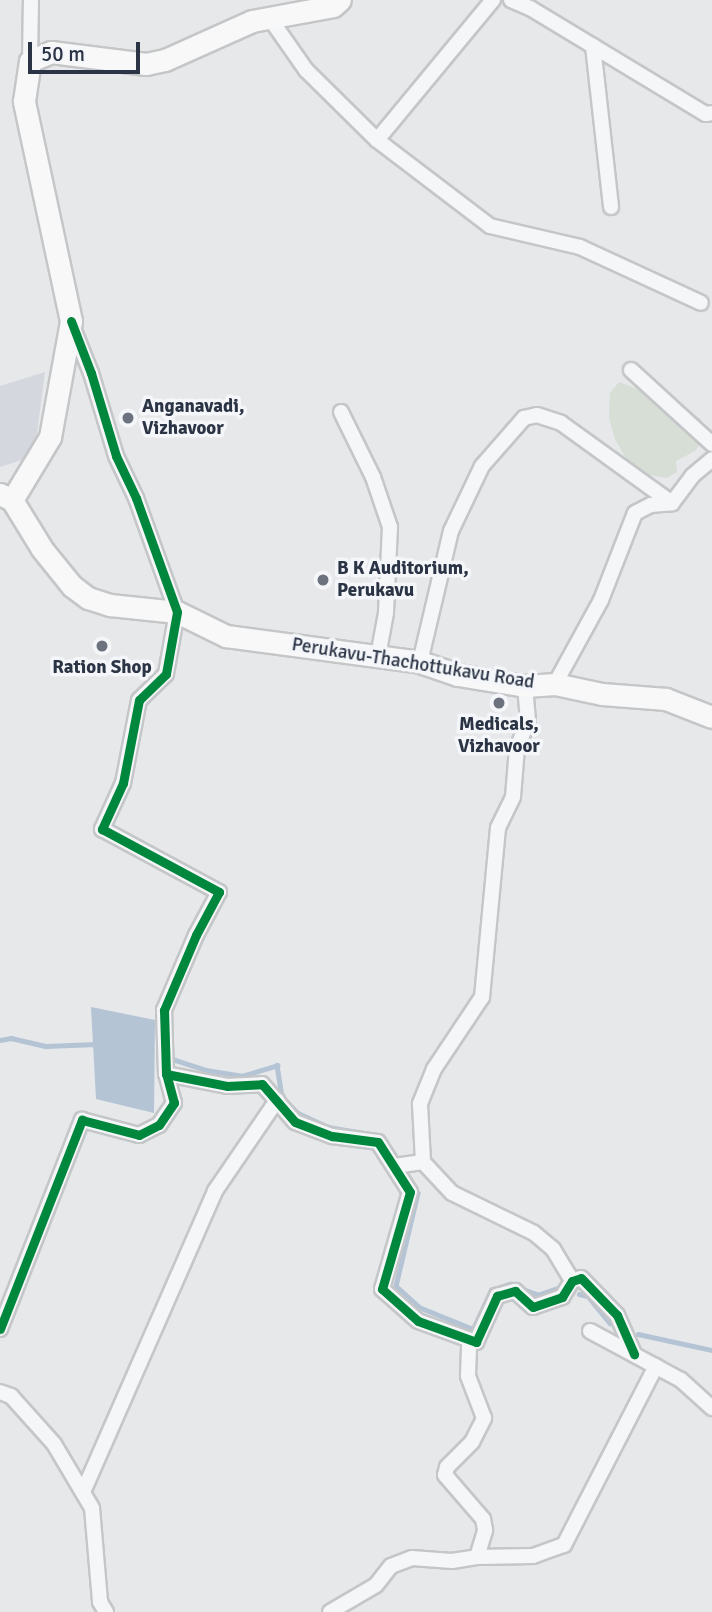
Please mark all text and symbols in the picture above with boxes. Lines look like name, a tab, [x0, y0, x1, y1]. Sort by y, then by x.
scale bar	[32, 28, 144, 72]
text: 50 m	[41, 41, 85, 67]
place label: Anganavadi, Vizhavoor	[142, 396, 245, 440]
marker: Anganavadi, Vizhavoor	[120, 410, 136, 426]
place label: B K Auditorium, Perukavu	[337, 558, 469, 602]
marker: B K Auditorium, Perukavu	[315, 572, 331, 588]
street label: Perukavu-Thachottukavu Road	[290, 634, 536, 694]
marker: Ration Shop	[94, 638, 110, 654]
place label: Ration Shop	[52, 657, 152, 679]
marker: Medicals, Vizhavoor	[491, 695, 507, 711]
place label: Medicals, Vizhavoor	[458, 714, 540, 758]

